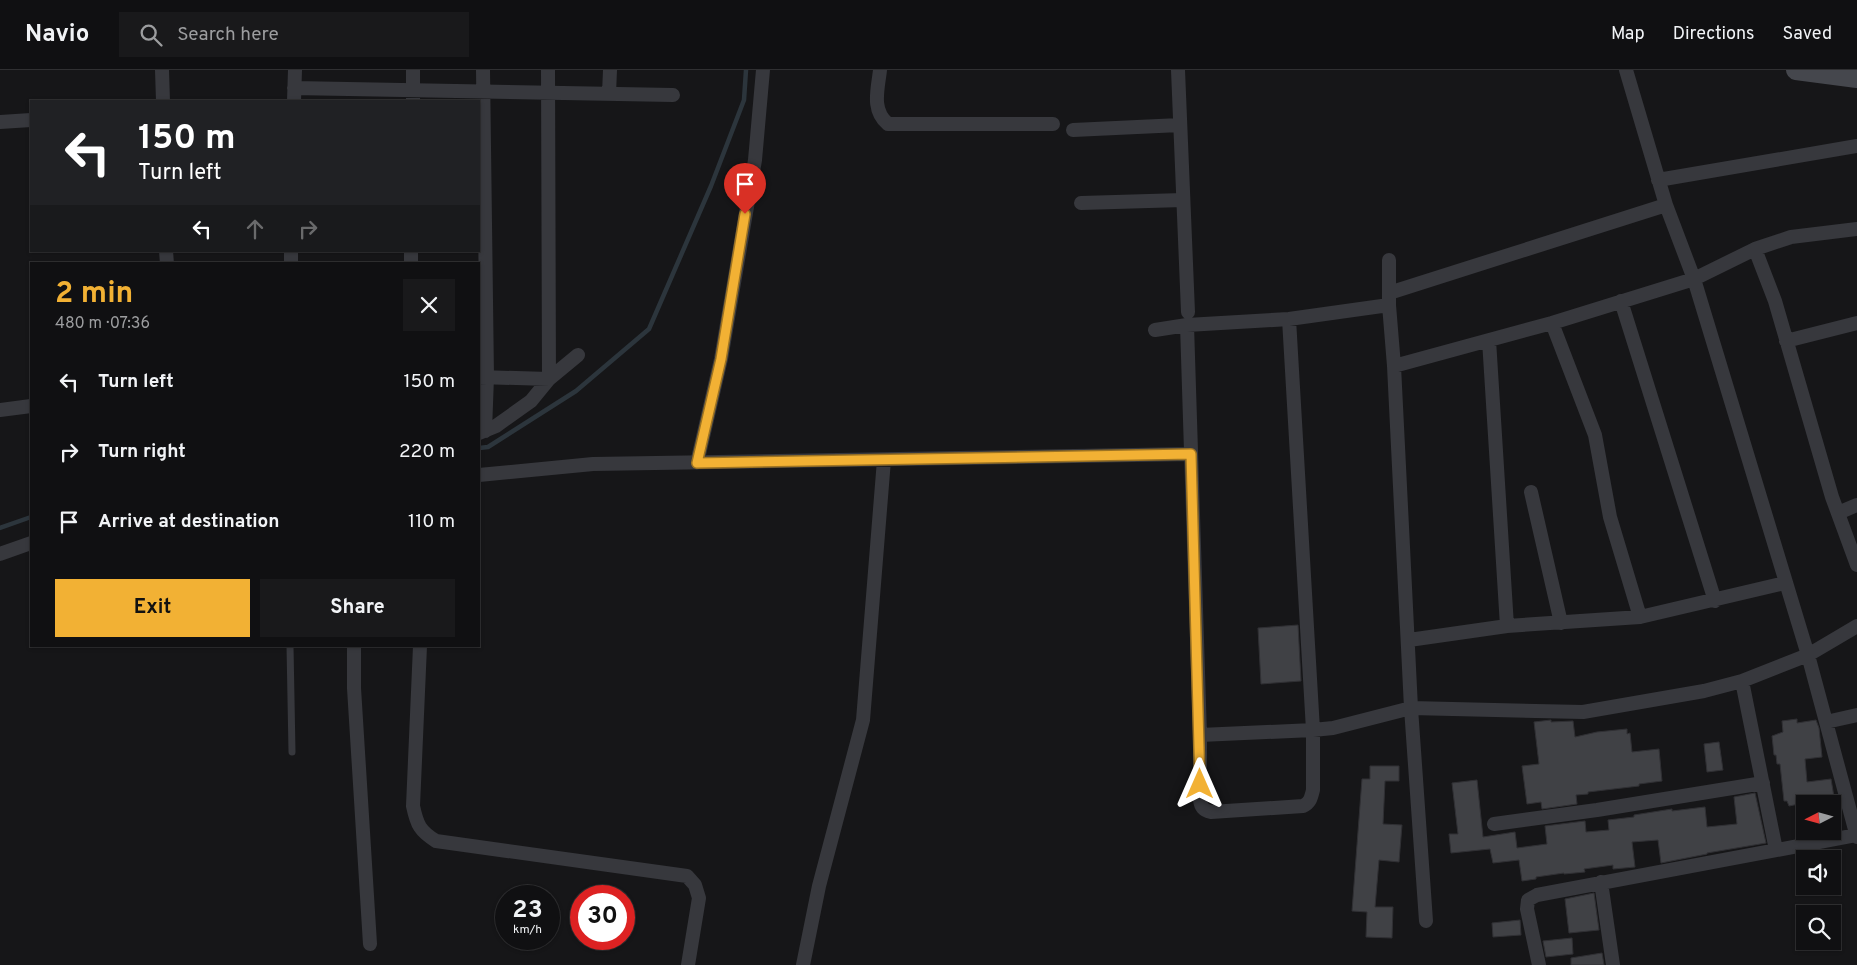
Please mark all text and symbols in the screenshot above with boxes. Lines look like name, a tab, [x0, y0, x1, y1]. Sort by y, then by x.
search box	[119, 12, 469, 57]
text: Navio	[25, 20, 89, 50]
icon: search	[137, 21, 165, 49]
text: Search here	[177, 23, 279, 47]
text: Map	[1611, 23, 1645, 46]
text: Directions	[1673, 23, 1755, 46]
text: Saved	[1783, 23, 1832, 46]
text: 150 m	[138, 117, 236, 161]
icon: left	[55, 120, 120, 185]
text: Turn left	[138, 160, 221, 187]
pin	[724, 163, 766, 214]
icon: arrive	[731, 170, 759, 198]
icon: left	[188, 215, 216, 243]
icon: ahead	[241, 215, 269, 243]
icon: right	[294, 215, 322, 243]
text: 2 min	[55, 276, 133, 313]
button: close	[403, 279, 455, 331]
text: 480 m · 07:36	[55, 314, 150, 334]
icon: left	[55, 368, 83, 396]
text: Turn left	[98, 370, 174, 394]
text: 150 m	[403, 370, 455, 394]
icon: right	[55, 438, 83, 466]
text: Turn right	[98, 440, 186, 464]
text: 220 m	[399, 440, 455, 464]
icon: arrive	[55, 508, 83, 536]
text: Arrive at destination	[98, 510, 279, 534]
text: 110 m	[408, 510, 455, 534]
button: Exit	[55, 579, 250, 637]
button: Share	[260, 579, 455, 637]
position arrow	[1173, 757, 1225, 809]
north arrow	[1796, 795, 1841, 840]
map controls	[1796, 795, 1841, 950]
button: sound	[1796, 850, 1841, 895]
speed limit sign: 30	[570, 885, 635, 950]
text: 23	[512, 895, 543, 927]
button: search	[1796, 905, 1841, 950]
text: km/h	[513, 922, 542, 938]

